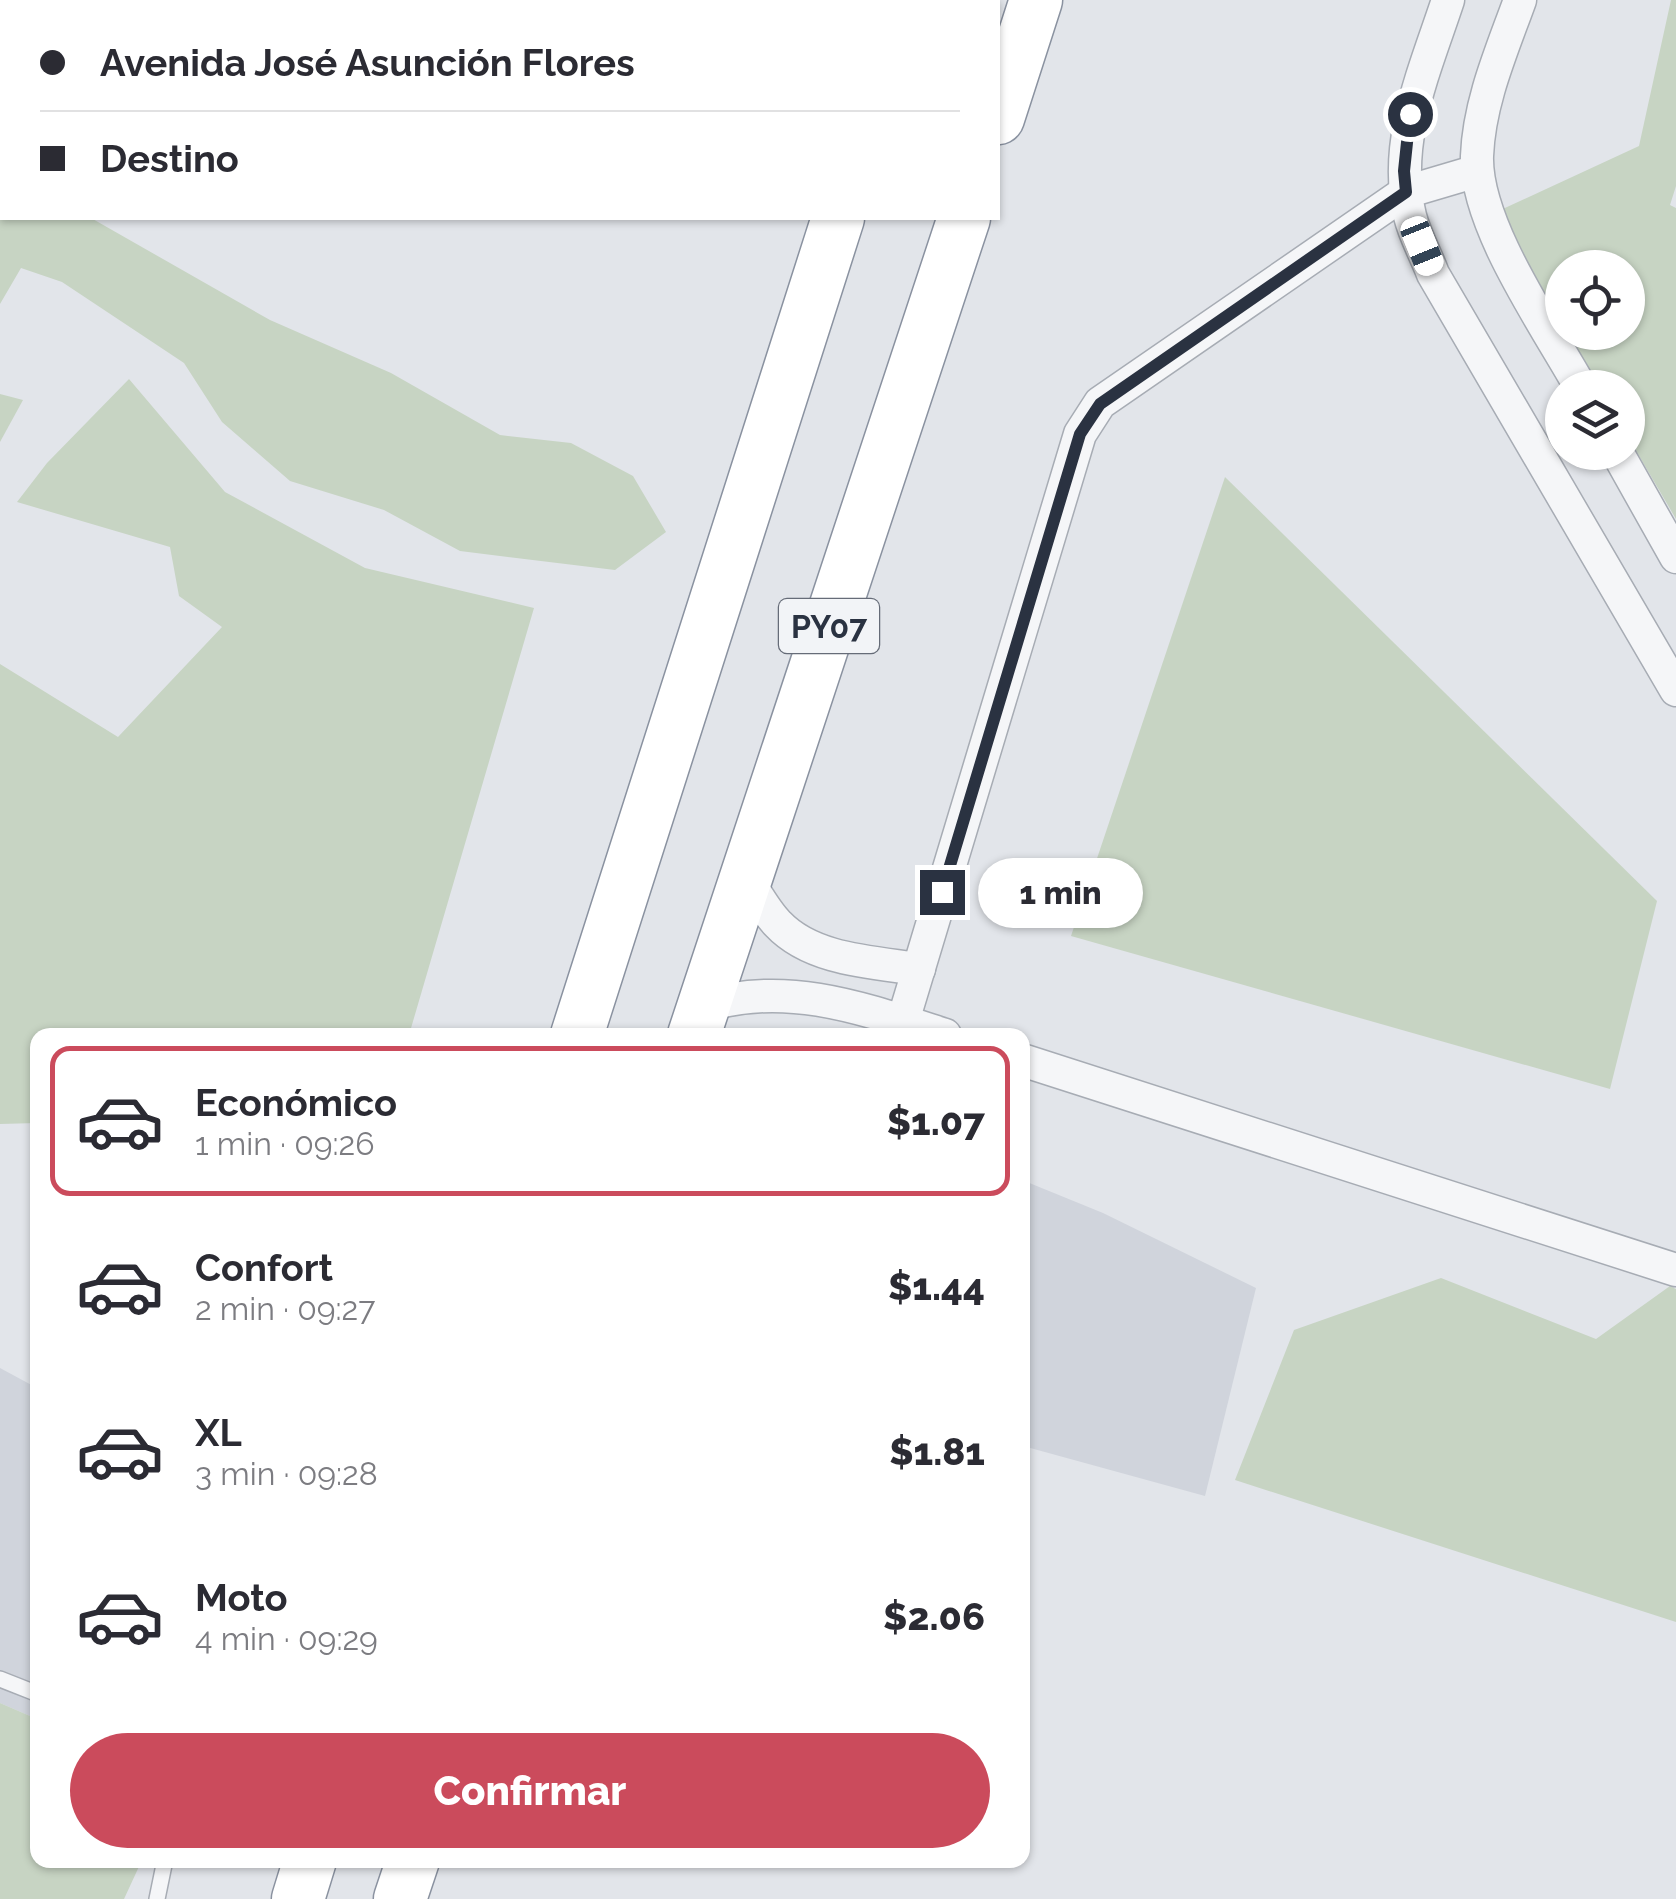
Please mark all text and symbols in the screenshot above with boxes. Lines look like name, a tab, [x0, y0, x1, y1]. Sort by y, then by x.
text: Avenida José Asunción Flores	[100, 40, 635, 85]
route start	[1388, 92, 1433, 137]
text: Destino	[100, 136, 239, 181]
car	[1397, 213, 1447, 279]
map controls	[1545, 250, 1645, 470]
button: locate	[1545, 250, 1645, 350]
button: layers	[1545, 370, 1645, 470]
road number: PY07	[779, 599, 879, 653]
callout: 1 min	[977, 857, 1142, 927]
route end	[920, 870, 965, 915]
text: 1 min	[1019, 874, 1102, 911]
icon: car	[75, 1076, 165, 1166]
text: Económico	[195, 1080, 397, 1125]
text: $1.07	[887, 1099, 985, 1144]
text: 1 min · 09:26	[195, 1125, 375, 1162]
icon: car	[75, 1241, 165, 1331]
text: Confort	[195, 1245, 333, 1290]
text: $1.44	[888, 1264, 985, 1309]
text: 2 min · 09:27	[195, 1290, 375, 1327]
icon: car	[75, 1406, 165, 1496]
text: XL	[195, 1410, 242, 1455]
text: $1.81	[889, 1429, 985, 1474]
text: 3 min · 09:28	[195, 1455, 378, 1492]
icon: car	[75, 1571, 165, 1661]
text: Moto	[195, 1575, 288, 1620]
text: $2.06	[883, 1594, 985, 1639]
text: 4 min · 09:29	[195, 1620, 378, 1657]
button: Confirmar	[70, 1733, 990, 1848]

